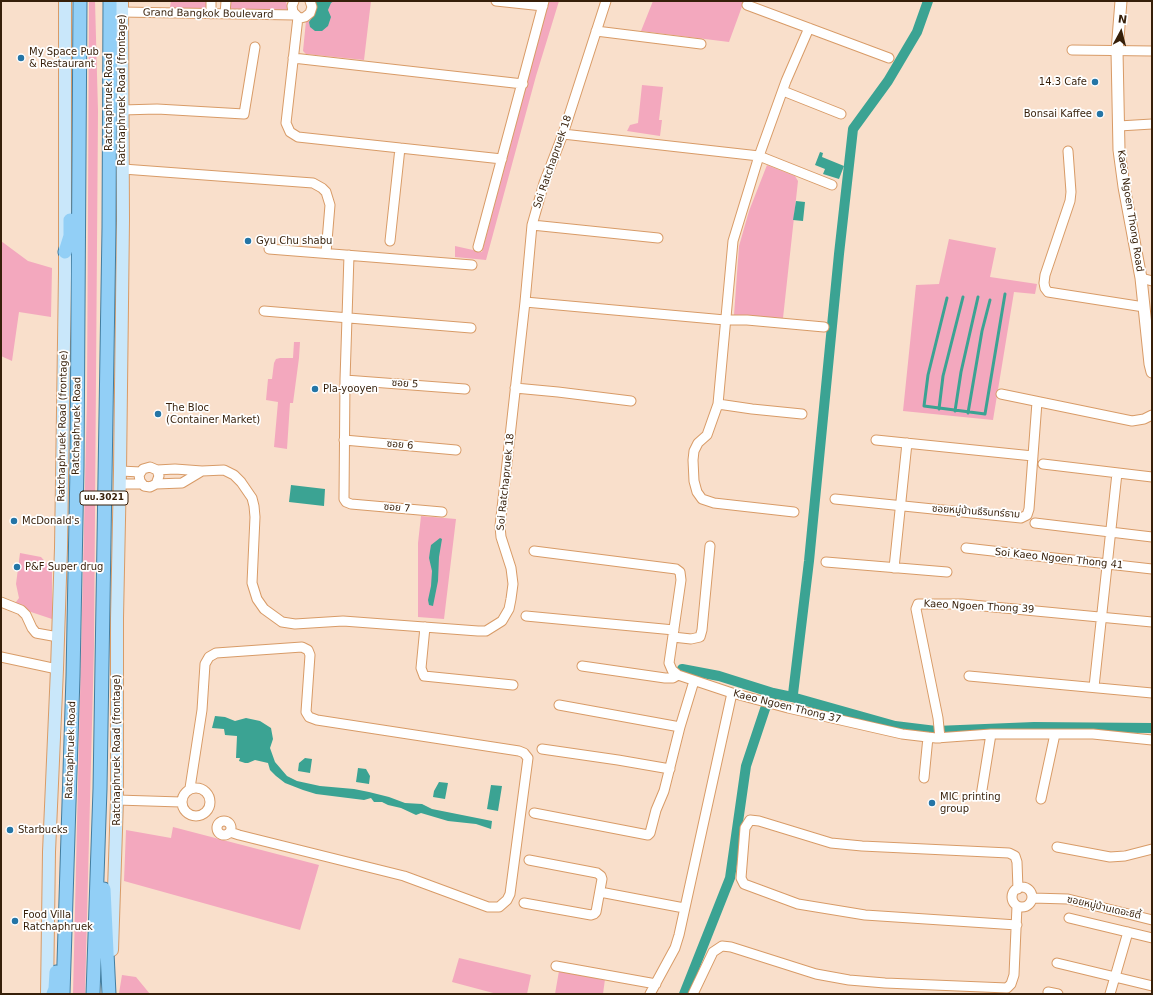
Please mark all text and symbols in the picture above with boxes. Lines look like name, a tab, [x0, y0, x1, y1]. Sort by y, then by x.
street label: Grand Bangkok Boulevard	[143, 7, 273, 21]
north arrow	[1101, 12, 1141, 52]
text: N	[1117, 13, 1128, 27]
street label: Ratchaphruek Road (frontage)	[116, 14, 128, 166]
place label: My Space Pub & Restaurant	[29, 46, 99, 70]
marker: My Space Pub & Restaurant	[16, 53, 26, 63]
street label: Ratchaphruek Road	[103, 53, 115, 151]
place label: 14.3 Cafe	[1039, 76, 1087, 88]
marker: 14.3 Cafe	[1090, 77, 1100, 87]
place label: Bonsai Kaffee	[1024, 108, 1092, 120]
marker: Bonsai Kaffee	[1095, 109, 1105, 119]
street label: Soi Ratchapruek 18	[531, 114, 575, 210]
street label: Kaeo Ngoen Thong Road	[1114, 149, 1146, 273]
place label: Gyu Chu shabu	[256, 235, 332, 247]
marker: Gyu Chu shabu	[243, 236, 253, 246]
street label: Ratchaphruek Road (frontage)	[56, 350, 70, 502]
street label: Ratchaphruek Road	[70, 377, 84, 475]
street label: ซอย 5	[391, 377, 419, 391]
place label: Pla-yooyen	[323, 383, 378, 395]
marker: Pla-yooyen	[310, 384, 320, 394]
place label: The Bloc (Container Market)	[166, 402, 260, 426]
marker: The Bloc (Container Market)	[153, 409, 163, 419]
street label: Soi Ratchapruek 18	[495, 433, 517, 531]
street label: ซอย 6	[386, 438, 414, 452]
road number: นบ.3021	[80, 491, 128, 505]
street label: ซอย 7	[383, 501, 411, 515]
street label: ซอยหมู่บ้านธีรินทร์ธาม	[931, 503, 1021, 521]
place label: McDonald's	[22, 515, 79, 527]
marker: McDonald's	[9, 516, 19, 526]
street label: Soi Kaeo Ngoen Thong 41	[994, 546, 1124, 572]
place label: P&F Super drug	[25, 561, 103, 573]
marker: P&F Super drug	[12, 562, 22, 572]
street label: Kaeo Ngoen Thong 39	[923, 598, 1035, 616]
street label: Ratchaphruek Road (frontage)	[111, 674, 123, 826]
street label: Kaeo Ngoen Thong 37	[732, 688, 842, 726]
street label: Ratchaphruek Road	[63, 701, 79, 799]
place label: MIC printing group	[940, 791, 1001, 814]
marker: MIC printing group	[927, 798, 937, 808]
place label: Starbucks	[18, 824, 68, 836]
marker: Starbucks	[5, 825, 15, 835]
street label: ซอยหมู่บ้านเดอะซิตี้	[1066, 894, 1142, 922]
place label: Food Villa Ratchaphruek	[23, 909, 93, 932]
marker: Food Villa Ratchaphruek	[10, 916, 20, 926]

